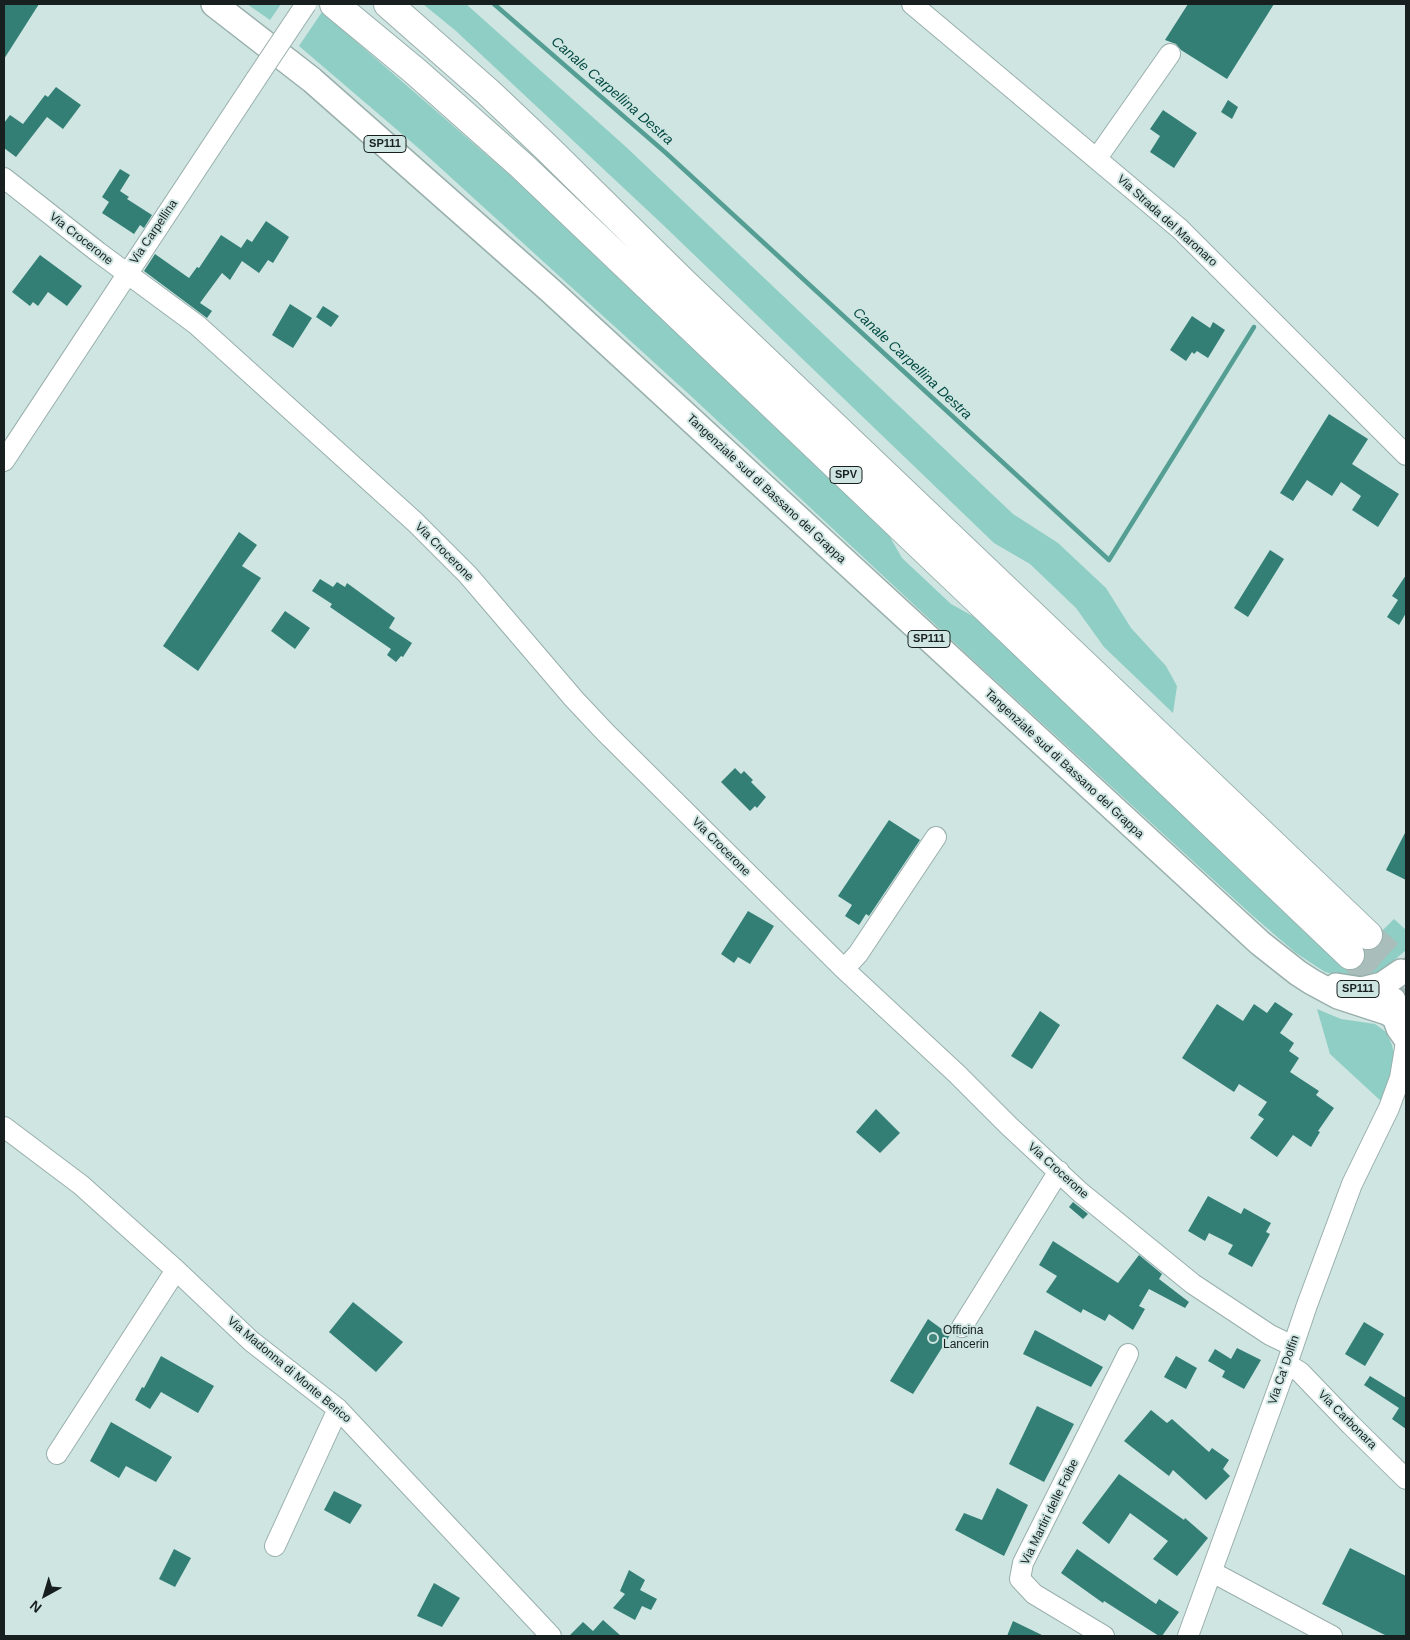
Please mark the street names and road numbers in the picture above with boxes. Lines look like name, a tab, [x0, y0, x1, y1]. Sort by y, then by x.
road number: SP111	[364, 136, 406, 152]
street label: Via Strada del Maronaro	[1114, 172, 1220, 270]
street label: Via Carpellina	[127, 197, 181, 267]
street label: Via Crocerone	[46, 210, 116, 268]
street label: Tangenziale sud di Bassano del Grappa	[684, 411, 848, 567]
road number: SPV	[830, 466, 862, 484]
street label: Via Crocerone	[412, 520, 476, 584]
road number: SP111	[908, 630, 950, 648]
street label: Tangenziale sud di Bassano del Grappa	[982, 686, 1146, 842]
street label: Via Crocerone	[689, 815, 753, 879]
road number: SP111	[1337, 981, 1379, 998]
street label: Via Crocerone	[1025, 1140, 1091, 1202]
street label: Via Madonna di Monte Berico	[224, 1314, 354, 1426]
street label: Via Ca' Dolfin	[1265, 1334, 1303, 1406]
street label: Via Carbonara	[1315, 1388, 1379, 1452]
street label: Via Martiri delle Foibe	[1018, 1457, 1082, 1567]

